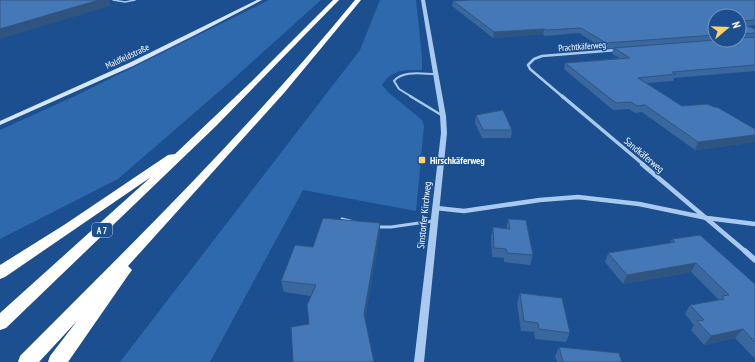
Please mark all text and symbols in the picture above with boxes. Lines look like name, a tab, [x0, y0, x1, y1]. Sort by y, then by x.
north arrow	[707, 8, 747, 48]
text: N	[729, 20, 744, 30]
street label: Prachtkäferweg	[558, 39, 606, 53]
street label: Maldfeldstraße	[103, 41, 151, 71]
street label: Sandkäferweg	[621, 134, 667, 176]
place label: Hirschkäferweg	[430, 154, 485, 167]
marker: Hirschkäferweg	[417, 155, 427, 165]
street label: Sinstorfer Kirchweg	[414, 181, 434, 249]
road number: A 7	[92, 223, 112, 237]

